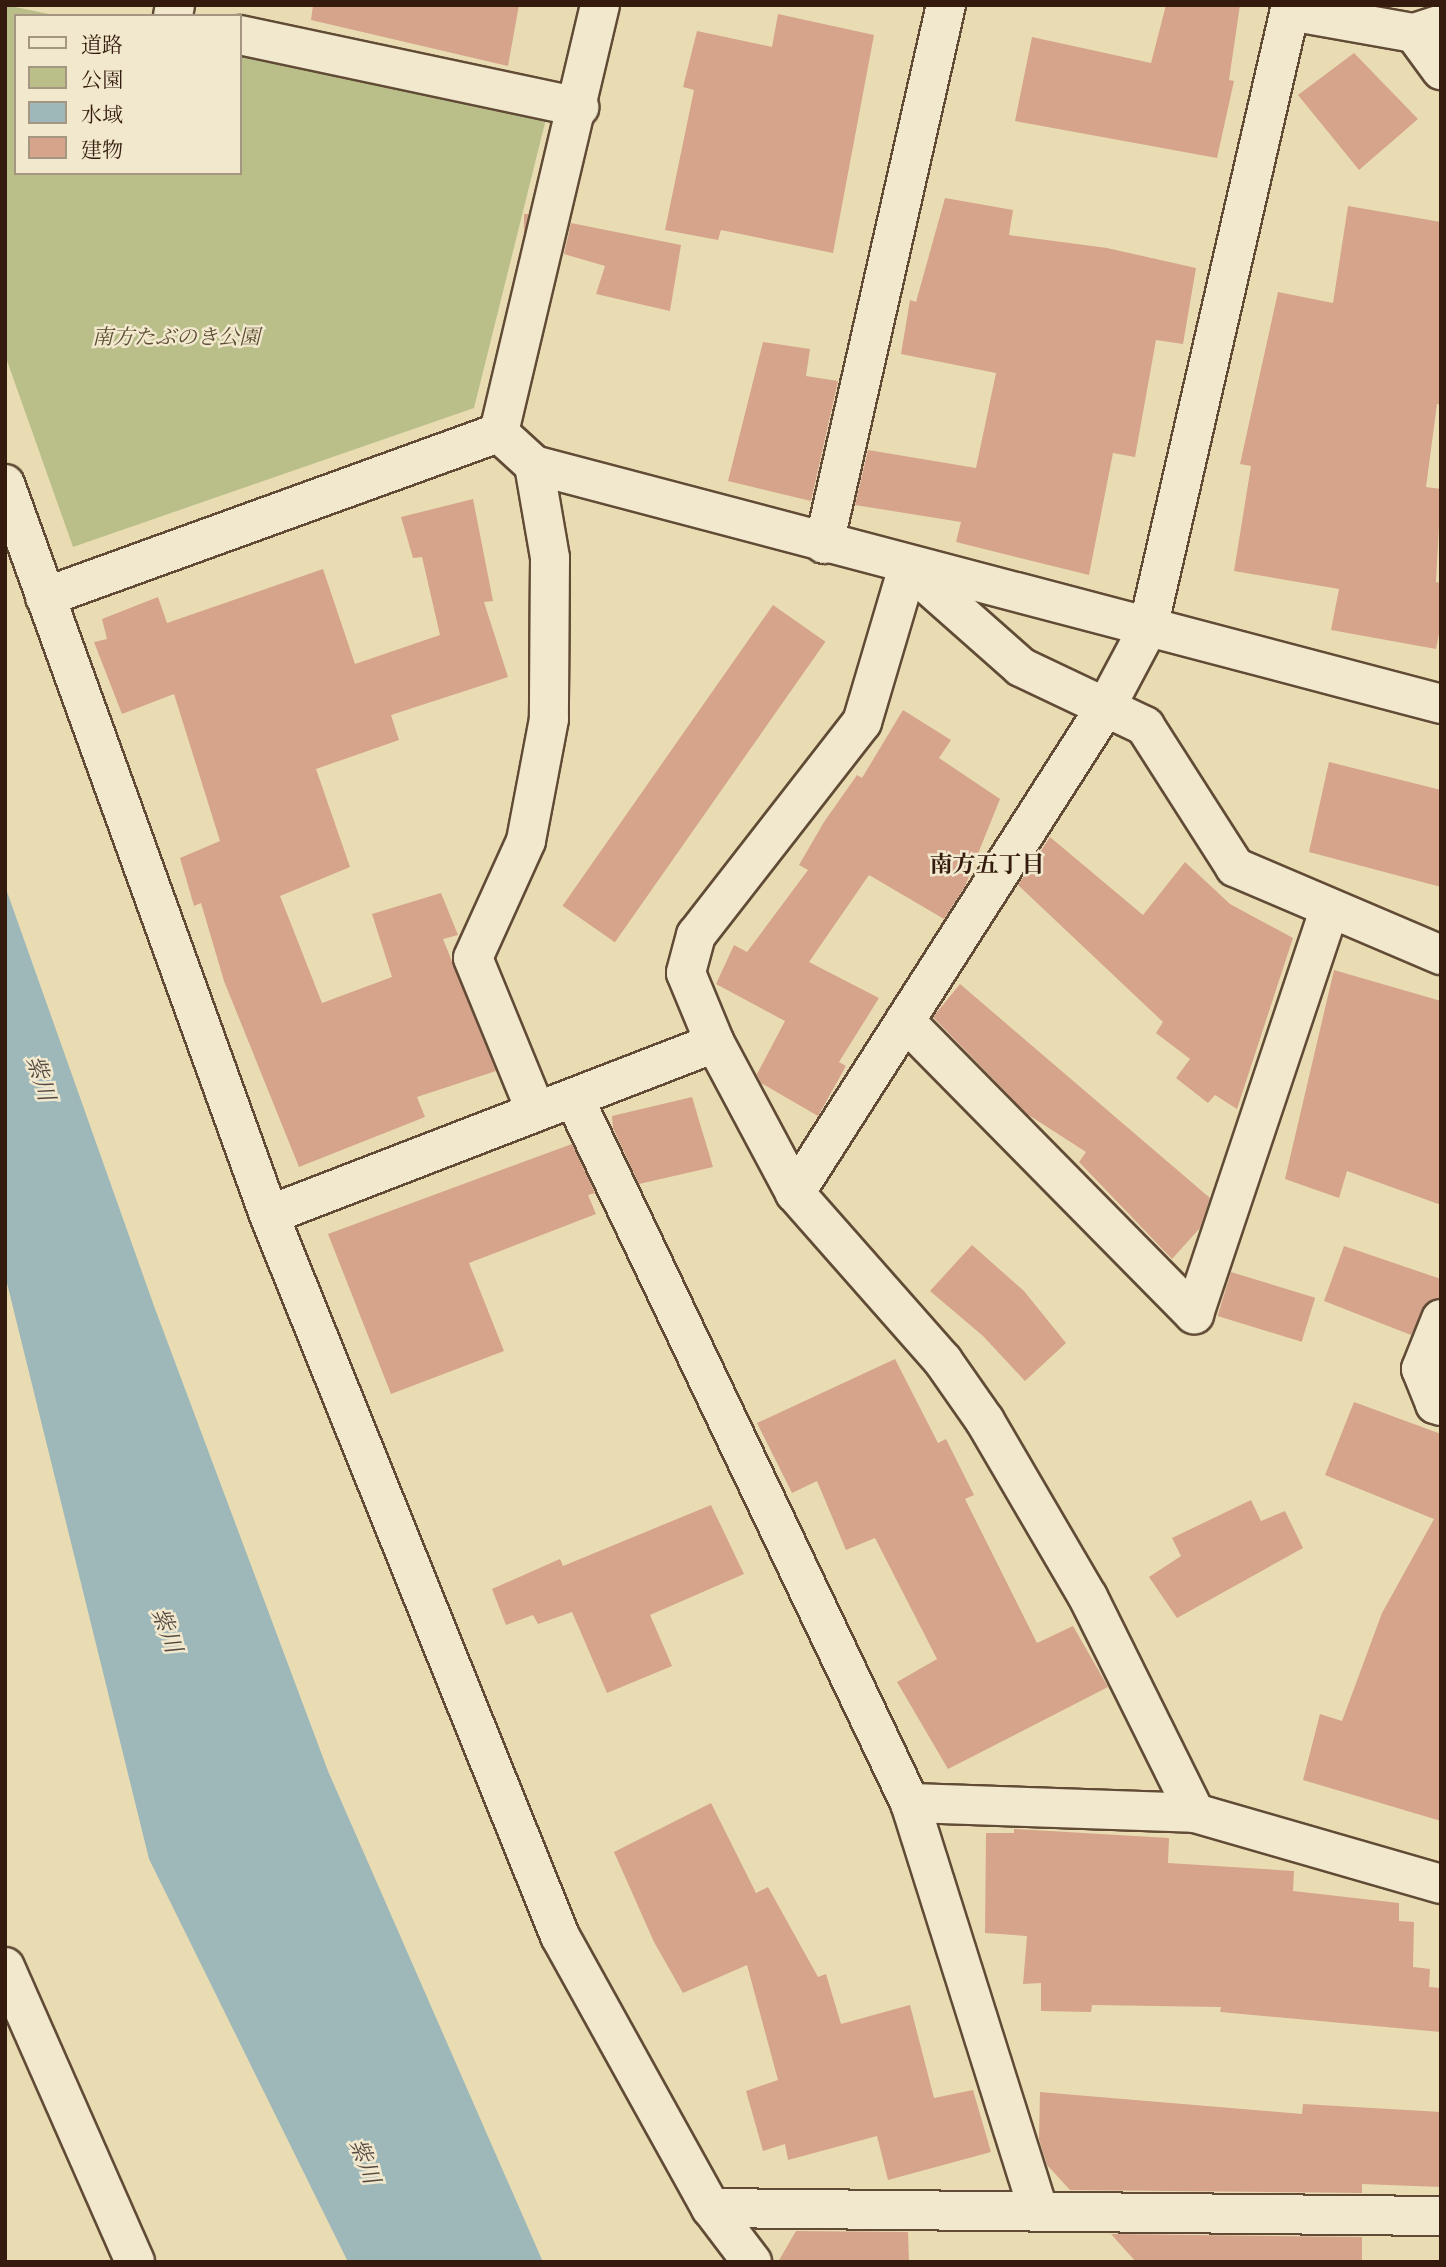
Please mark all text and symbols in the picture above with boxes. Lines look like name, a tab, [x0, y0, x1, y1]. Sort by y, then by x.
legend	[14, 14, 242, 175]
text: 道路	[81, 32, 123, 57]
text: 公園	[81, 67, 123, 92]
text: 水域	[81, 102, 123, 127]
text: 建物	[81, 137, 123, 162]
park label: 南方たぶのき公園	[92, 324, 260, 350]
district label: 南方五丁目	[930, 850, 1044, 878]
water label: 紫川	[21, 1052, 61, 1104]
water label: 紫川	[146, 1604, 188, 1656]
water label: 紫川	[344, 2135, 386, 2187]

